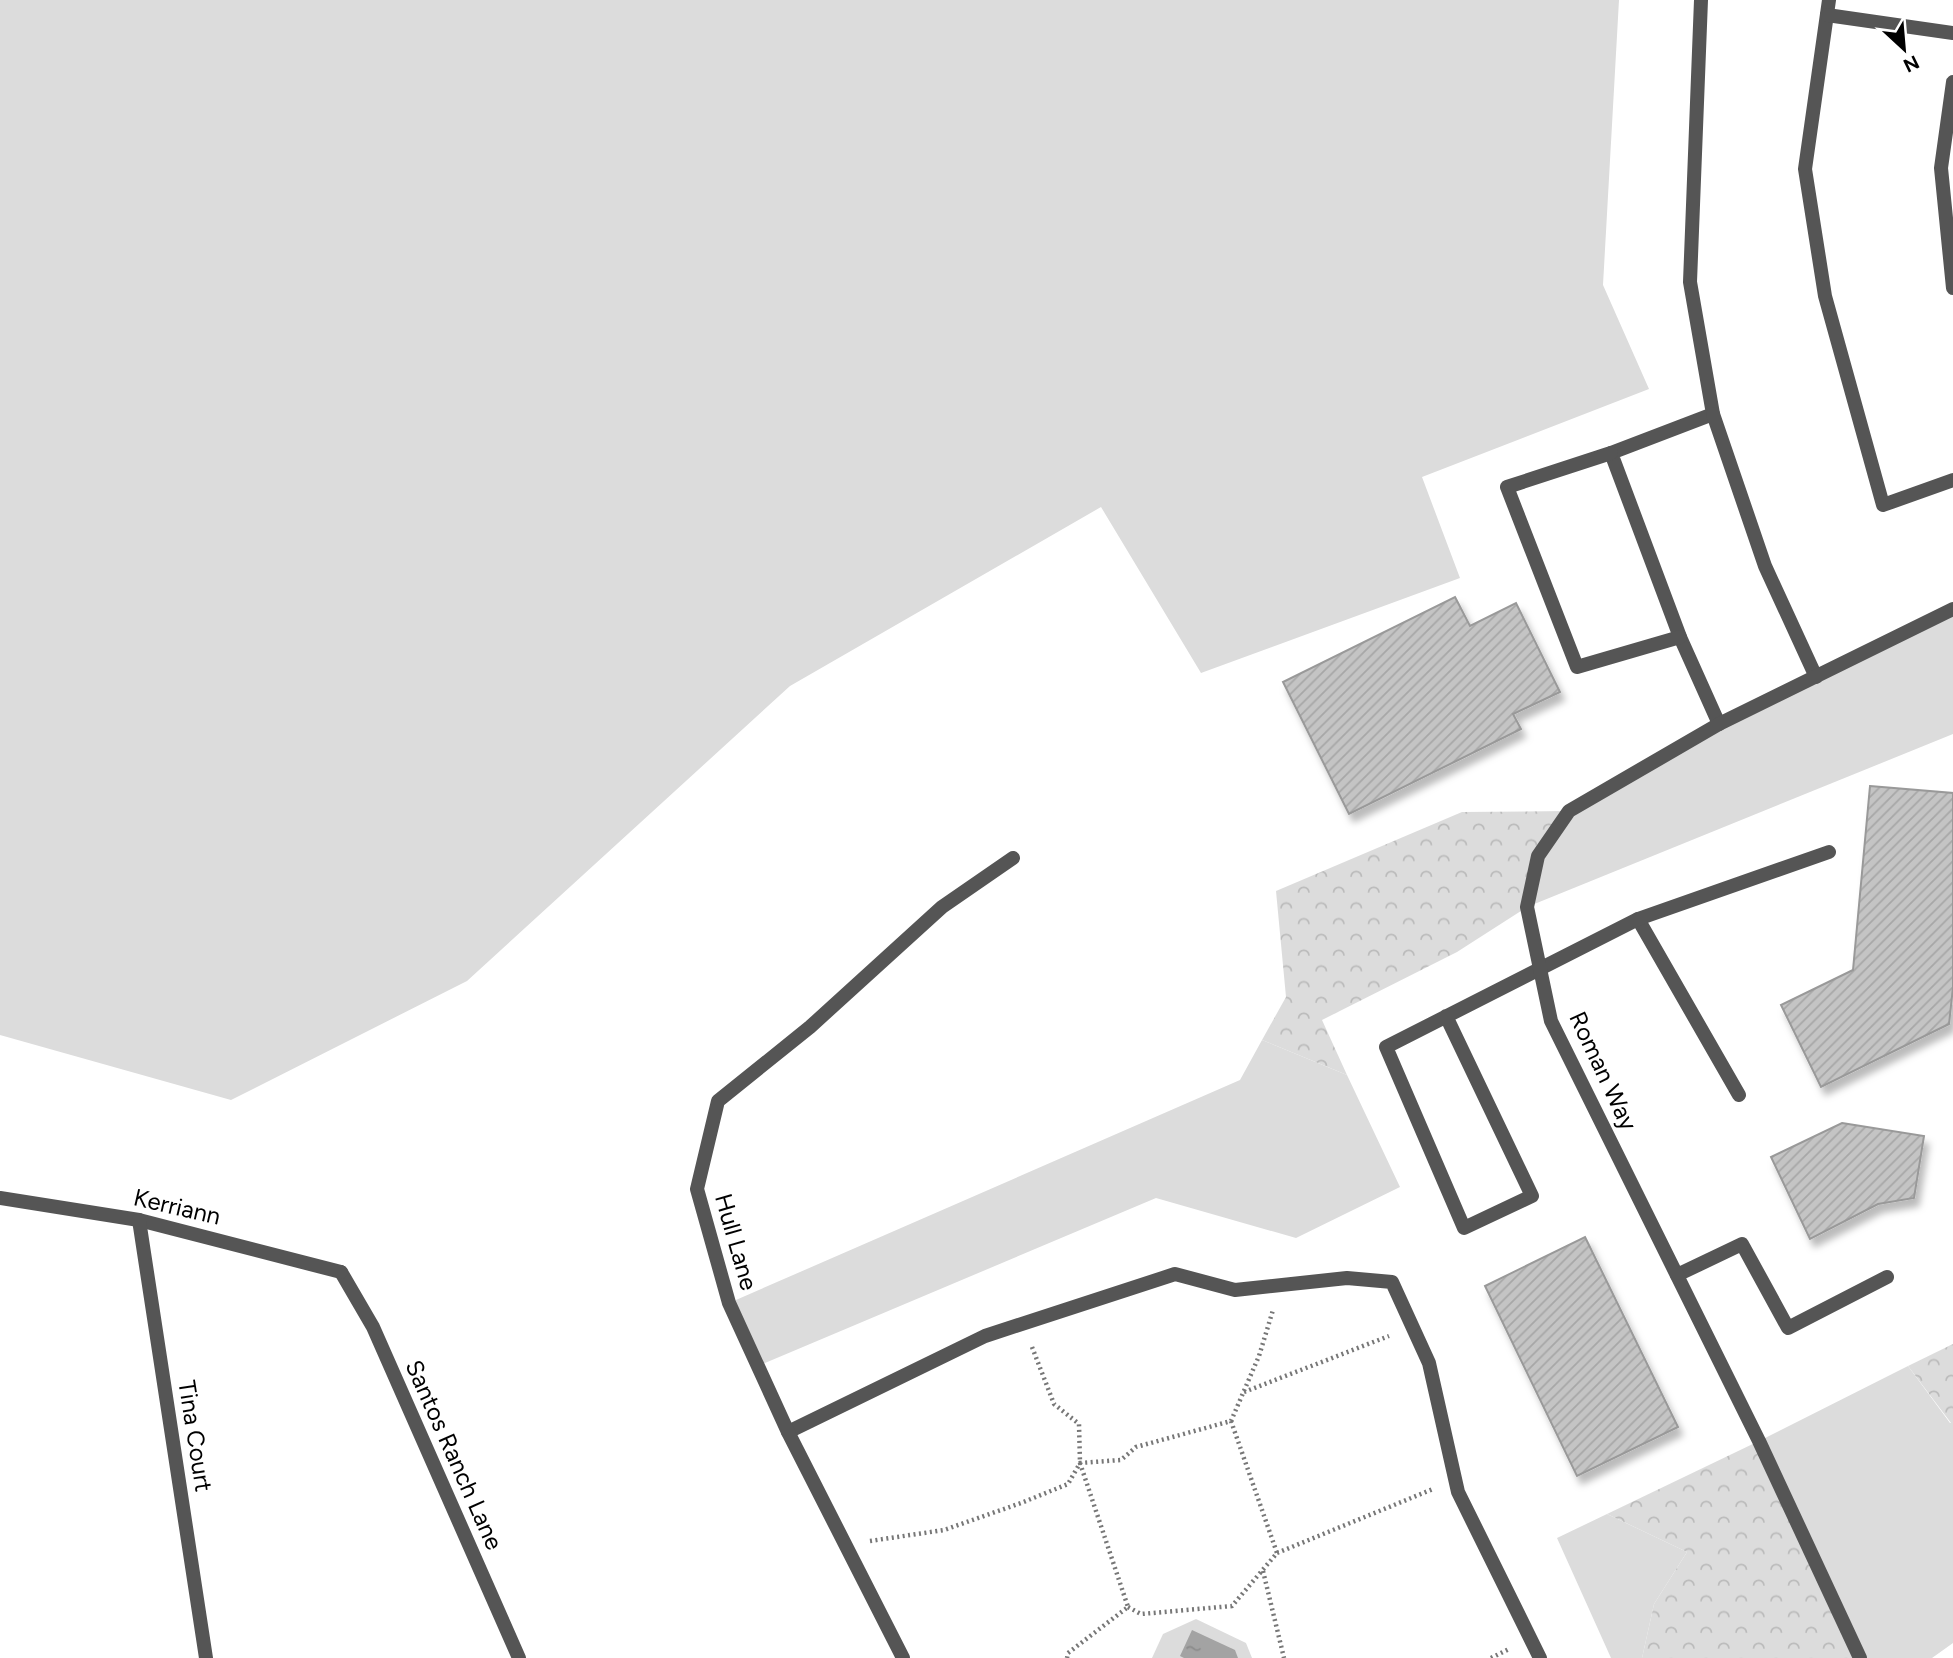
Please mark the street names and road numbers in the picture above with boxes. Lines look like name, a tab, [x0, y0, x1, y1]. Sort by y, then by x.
street label: Roman Way	[1563, 1007, 1644, 1135]
street label: Kerriann	[131, 1182, 223, 1231]
street label: Hull Lane	[709, 1190, 764, 1294]
street label: Santos Ranch Lane	[400, 1355, 509, 1554]
street label: Tina Court	[172, 1378, 219, 1494]

